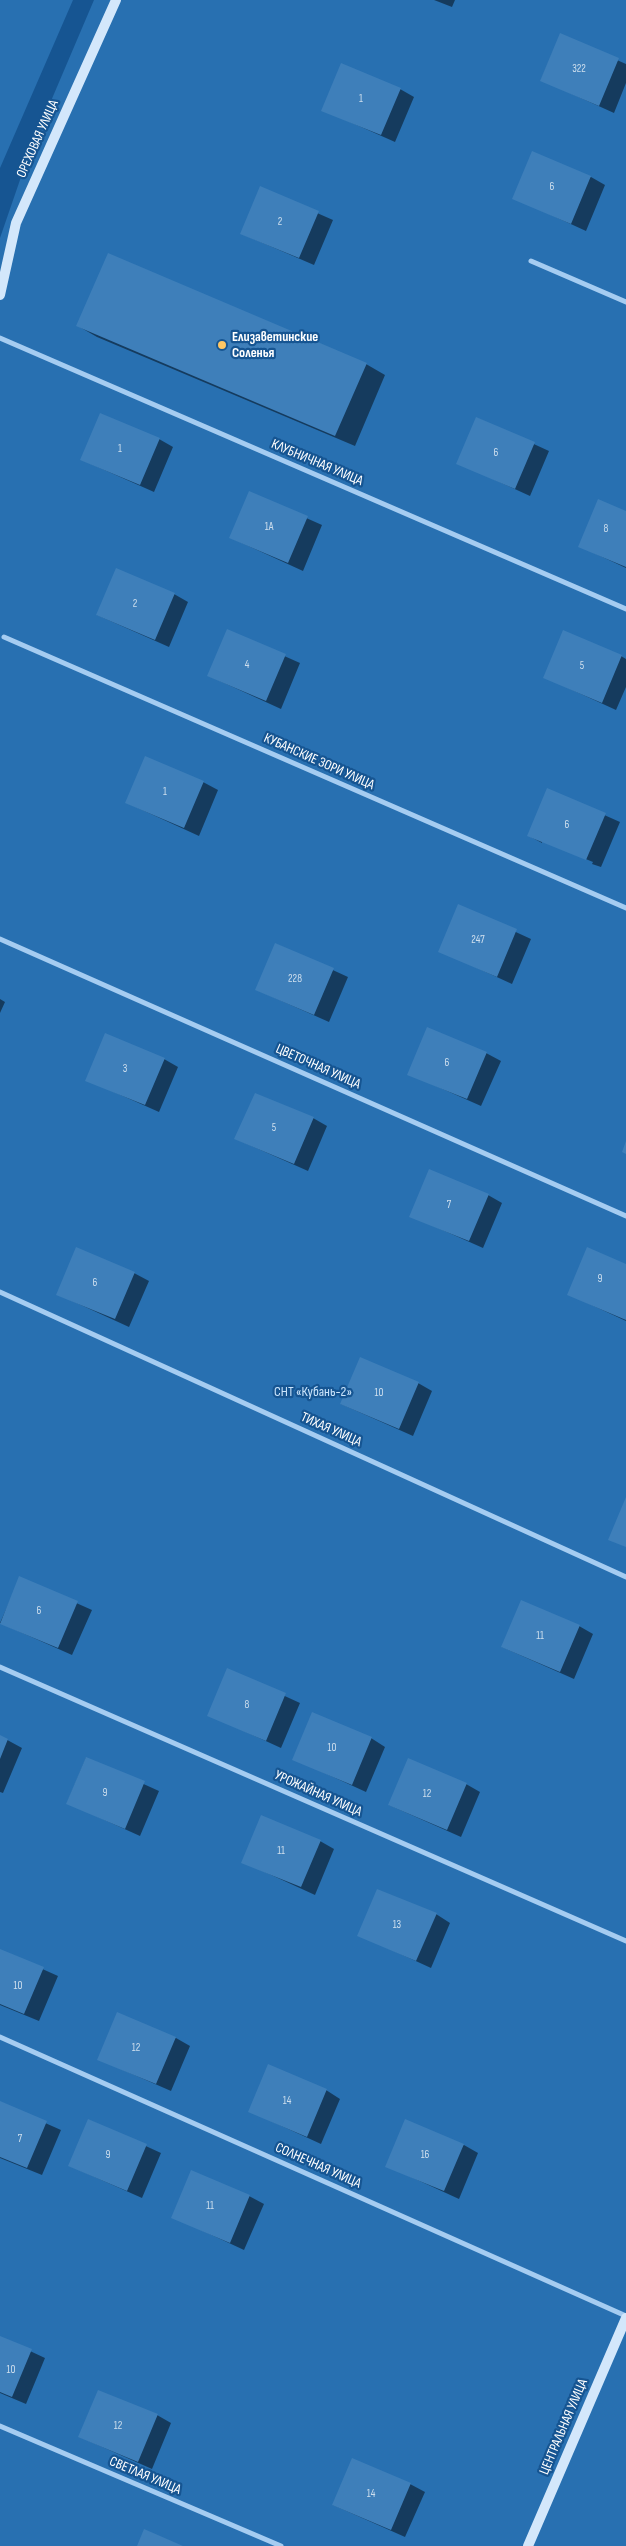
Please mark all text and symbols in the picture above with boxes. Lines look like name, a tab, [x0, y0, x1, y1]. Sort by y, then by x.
house number: 322	[572, 62, 586, 76]
house number: 1	[359, 92, 363, 106]
street label: ОРЕХОВАЯ УЛИЦА	[13, 97, 63, 181]
house number: 6	[550, 180, 554, 194]
house number: 2	[278, 215, 282, 229]
place label: Елизаветинские Соленья	[232, 329, 318, 362]
marker: Елизаветинские Соленья	[216, 339, 228, 351]
street label: КЛУБНИЧНАЯ УЛИЦА	[269, 436, 365, 490]
house number: 1	[118, 442, 122, 456]
house number: 6	[494, 446, 498, 460]
house number: 1А	[265, 520, 273, 534]
house number: 8	[604, 522, 608, 536]
house number: 2	[133, 597, 137, 611]
house number: 4	[245, 658, 249, 672]
house number: 5	[580, 659, 584, 673]
street label: КУБАНСКИЕ ЗОРИ УЛИЦА	[261, 730, 377, 794]
house number: 1	[163, 785, 167, 799]
house number: 6	[565, 818, 569, 832]
house number: 247	[471, 933, 485, 947]
house number: 228	[288, 972, 302, 986]
street label: ЦВЕТОЧНАЯ УЛИЦА	[273, 1041, 363, 1093]
house number: 6	[445, 1056, 449, 1070]
house number: 3	[123, 1062, 127, 1076]
house number: 5	[272, 1121, 276, 1135]
house number: 7	[447, 1198, 451, 1212]
house number: 9	[598, 1272, 602, 1286]
house number: 6	[93, 1276, 97, 1290]
park label: СНТ «Кубань-2»	[274, 1384, 352, 1400]
house number: 10	[375, 1386, 383, 1400]
street label: ТИХАЯ УЛИЦА	[298, 1409, 364, 1451]
house number: 6	[37, 1604, 41, 1618]
house number: 11	[536, 1629, 544, 1643]
house number: 8	[245, 1698, 249, 1712]
house number: 10	[328, 1741, 336, 1755]
street label: УРОЖАЙНАЯ УЛИЦА	[272, 1767, 364, 1821]
house number: 9	[103, 1786, 107, 1800]
house number: 12	[423, 1787, 431, 1801]
house number: 11	[277, 1844, 285, 1858]
house number: 13	[393, 1918, 401, 1932]
house number: 10	[14, 1979, 22, 1993]
house number: 12	[132, 2041, 140, 2055]
house number: 14	[283, 2094, 291, 2108]
house number: 7	[18, 2132, 22, 2146]
street label: СОЛНЕЧНАЯ УЛИЦА	[272, 2140, 364, 2192]
house number: 9	[106, 2148, 110, 2162]
house number: 16	[421, 2148, 429, 2162]
house number: 11	[206, 2199, 214, 2213]
house number: 10	[7, 2363, 15, 2377]
street label: ЦЕНТРАЛЬНАЯ УЛИЦА	[536, 2376, 592, 2478]
house number: 12	[114, 2419, 122, 2433]
street label: СВЕТЛАЯ УЛИЦА	[107, 2453, 183, 2499]
house number: 14	[367, 2487, 375, 2501]

